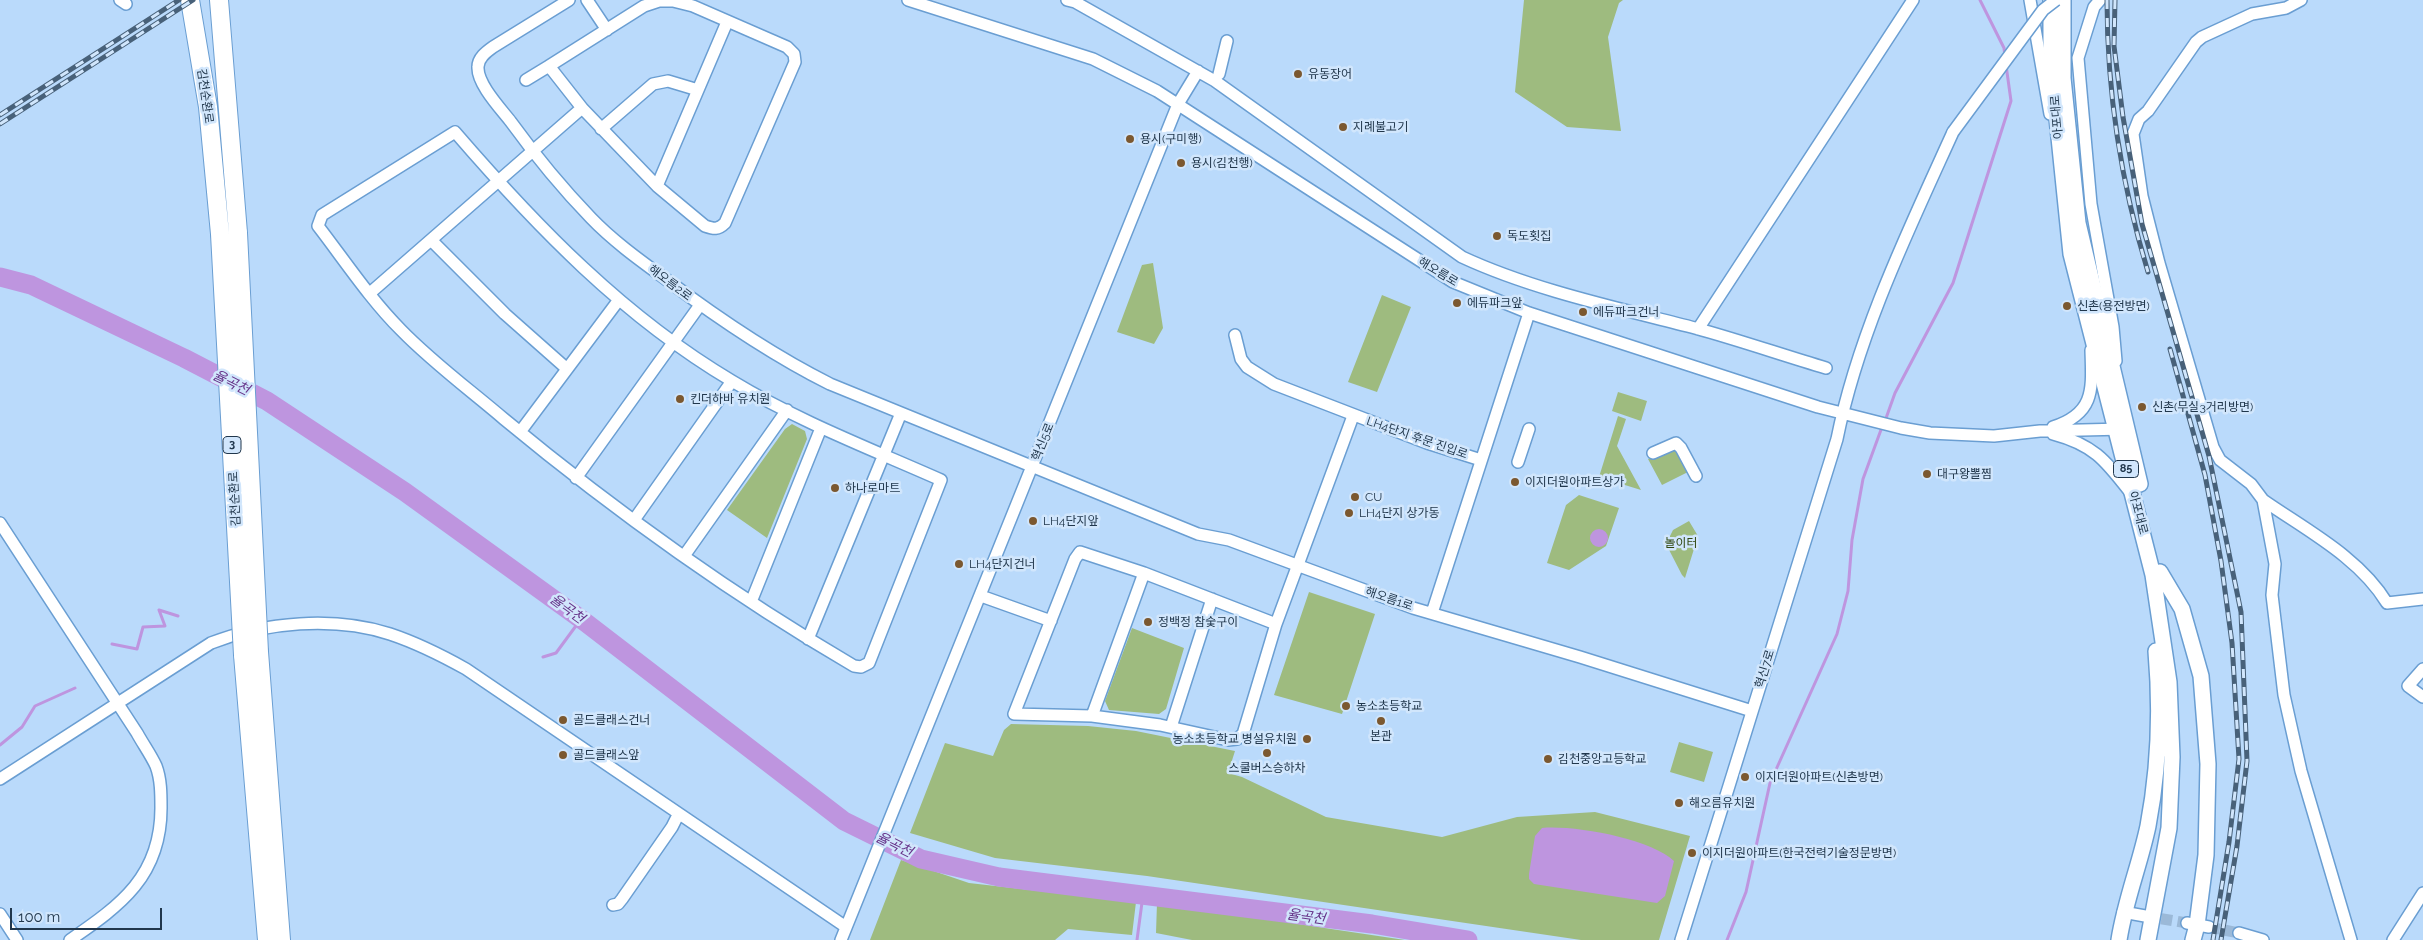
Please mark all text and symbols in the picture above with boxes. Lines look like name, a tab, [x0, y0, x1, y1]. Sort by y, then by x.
place label: 유동장어	[1308, 67, 1352, 81]
street label: 김천순환로	[194, 68, 216, 124]
marker: 유동장어	[1292, 68, 1304, 80]
street label: 아포대로	[2048, 94, 2066, 140]
place label: 지례불고기	[1353, 120, 1408, 134]
marker: 지례불고기	[1337, 121, 1349, 133]
place label: 용시(구미행)	[1140, 132, 1202, 146]
marker: 용시(구미행)	[1124, 133, 1136, 145]
place label: 용시(김천행)	[1191, 156, 1253, 170]
marker: 용시(김천행)	[1175, 157, 1187, 169]
place label: 독도횟집	[1507, 229, 1551, 243]
marker: 독도횟집	[1491, 230, 1503, 242]
street label: 해오름로	[1415, 254, 1461, 290]
street label: 해오름2로	[646, 262, 694, 304]
place label: 에듀파크앞	[1467, 296, 1522, 310]
marker: 에듀파크앞	[1451, 297, 1463, 309]
place label: 신촌(용전방면)	[2077, 299, 2150, 313]
marker: 신촌(용전방면)	[2061, 300, 2073, 312]
place label: 에듀파크건너	[1593, 305, 1659, 319]
marker: 에듀파크건너	[1577, 306, 1589, 318]
water label: 율곡천	[210, 367, 252, 399]
place label: 킨더하바 유치원	[690, 392, 770, 406]
marker: 킨더하바 유치원	[674, 393, 686, 405]
place label: 신촌(무실3거리방면)	[2152, 400, 2253, 414]
marker: 신촌(무실3거리방면)	[2136, 401, 2148, 413]
street label: LH4단지 후문 진입로	[1365, 414, 1469, 462]
street label: 혁신5로	[1029, 421, 1057, 463]
road number: 3	[223, 436, 241, 454]
road number: 85	[2114, 460, 2138, 478]
place label: 대구왕뽈찜	[1937, 467, 1992, 481]
marker: 대구왕뽈찜	[1921, 468, 1933, 480]
street label: 김천순환로	[226, 471, 244, 527]
place label: 이지더원아파트상가	[1525, 475, 1624, 489]
marker: 이지더원아파트상가	[1509, 476, 1521, 488]
place label: 하나로마트	[845, 481, 900, 495]
marker: 하나로마트	[829, 482, 841, 494]
place label: CU	[1365, 490, 1382, 504]
street label: 아포대로	[2125, 490, 2151, 536]
marker: CU	[1349, 491, 1361, 503]
place label: LH4단지 상가동	[1359, 506, 1440, 520]
marker: LH4단지 상가동	[1343, 507, 1355, 519]
place label: LH4단지앞	[1043, 514, 1099, 528]
marker: LH4단지앞	[1027, 515, 1039, 527]
park label: 놀이터	[1664, 536, 1698, 550]
place label: LH4단지건너	[969, 557, 1036, 571]
marker: LH4단지건너	[953, 558, 965, 570]
street label: 해오름1로	[1363, 584, 1415, 614]
water label: 율곡천	[546, 591, 588, 627]
place label: 정백정 참숯구이	[1158, 615, 1238, 629]
marker: 정백정 참숯구이	[1142, 616, 1154, 628]
street label: 혁신7로	[1752, 648, 1778, 690]
place label: 농소초등학교	[1356, 699, 1422, 713]
marker: 농소초등학교	[1340, 700, 1352, 712]
place label: 골드클래스건너	[573, 713, 650, 727]
marker: 골드클래스건너	[557, 714, 569, 726]
marker: 본관	[1375, 715, 1387, 727]
place label: 본관	[1370, 729, 1392, 743]
place label: 농소초등학교 병설유치원	[1173, 732, 1297, 746]
marker: 농소초등학교 병설유치원	[1301, 733, 1313, 745]
marker: 스쿨버스승하차	[1261, 747, 1273, 759]
place label: 골드클래스앞	[573, 748, 639, 762]
marker: 골드클래스앞	[557, 749, 569, 761]
place label: 김천중앙고등학교	[1558, 752, 1646, 766]
marker: 김천중앙고등학교	[1542, 753, 1554, 765]
place label: 스쿨버스승하차	[1228, 761, 1306, 775]
place label: 이지더원아파트(신촌방면)	[1755, 770, 1883, 784]
marker: 이지더원아파트(신촌방면)	[1739, 771, 1751, 783]
place label: 해오름유치원	[1689, 796, 1755, 810]
marker: 해오름유치원	[1673, 797, 1685, 809]
water label: 율곡천	[873, 829, 915, 861]
place label: 이지더원아파트(한국전력기술정문방면)	[1702, 846, 1896, 860]
marker: 이지더원아파트(한국전력기술정문방면)	[1686, 847, 1698, 859]
scale bar	[12, 898, 165, 930]
water label: 율곡천	[1286, 906, 1326, 928]
text: 100 m	[18, 908, 60, 926]

